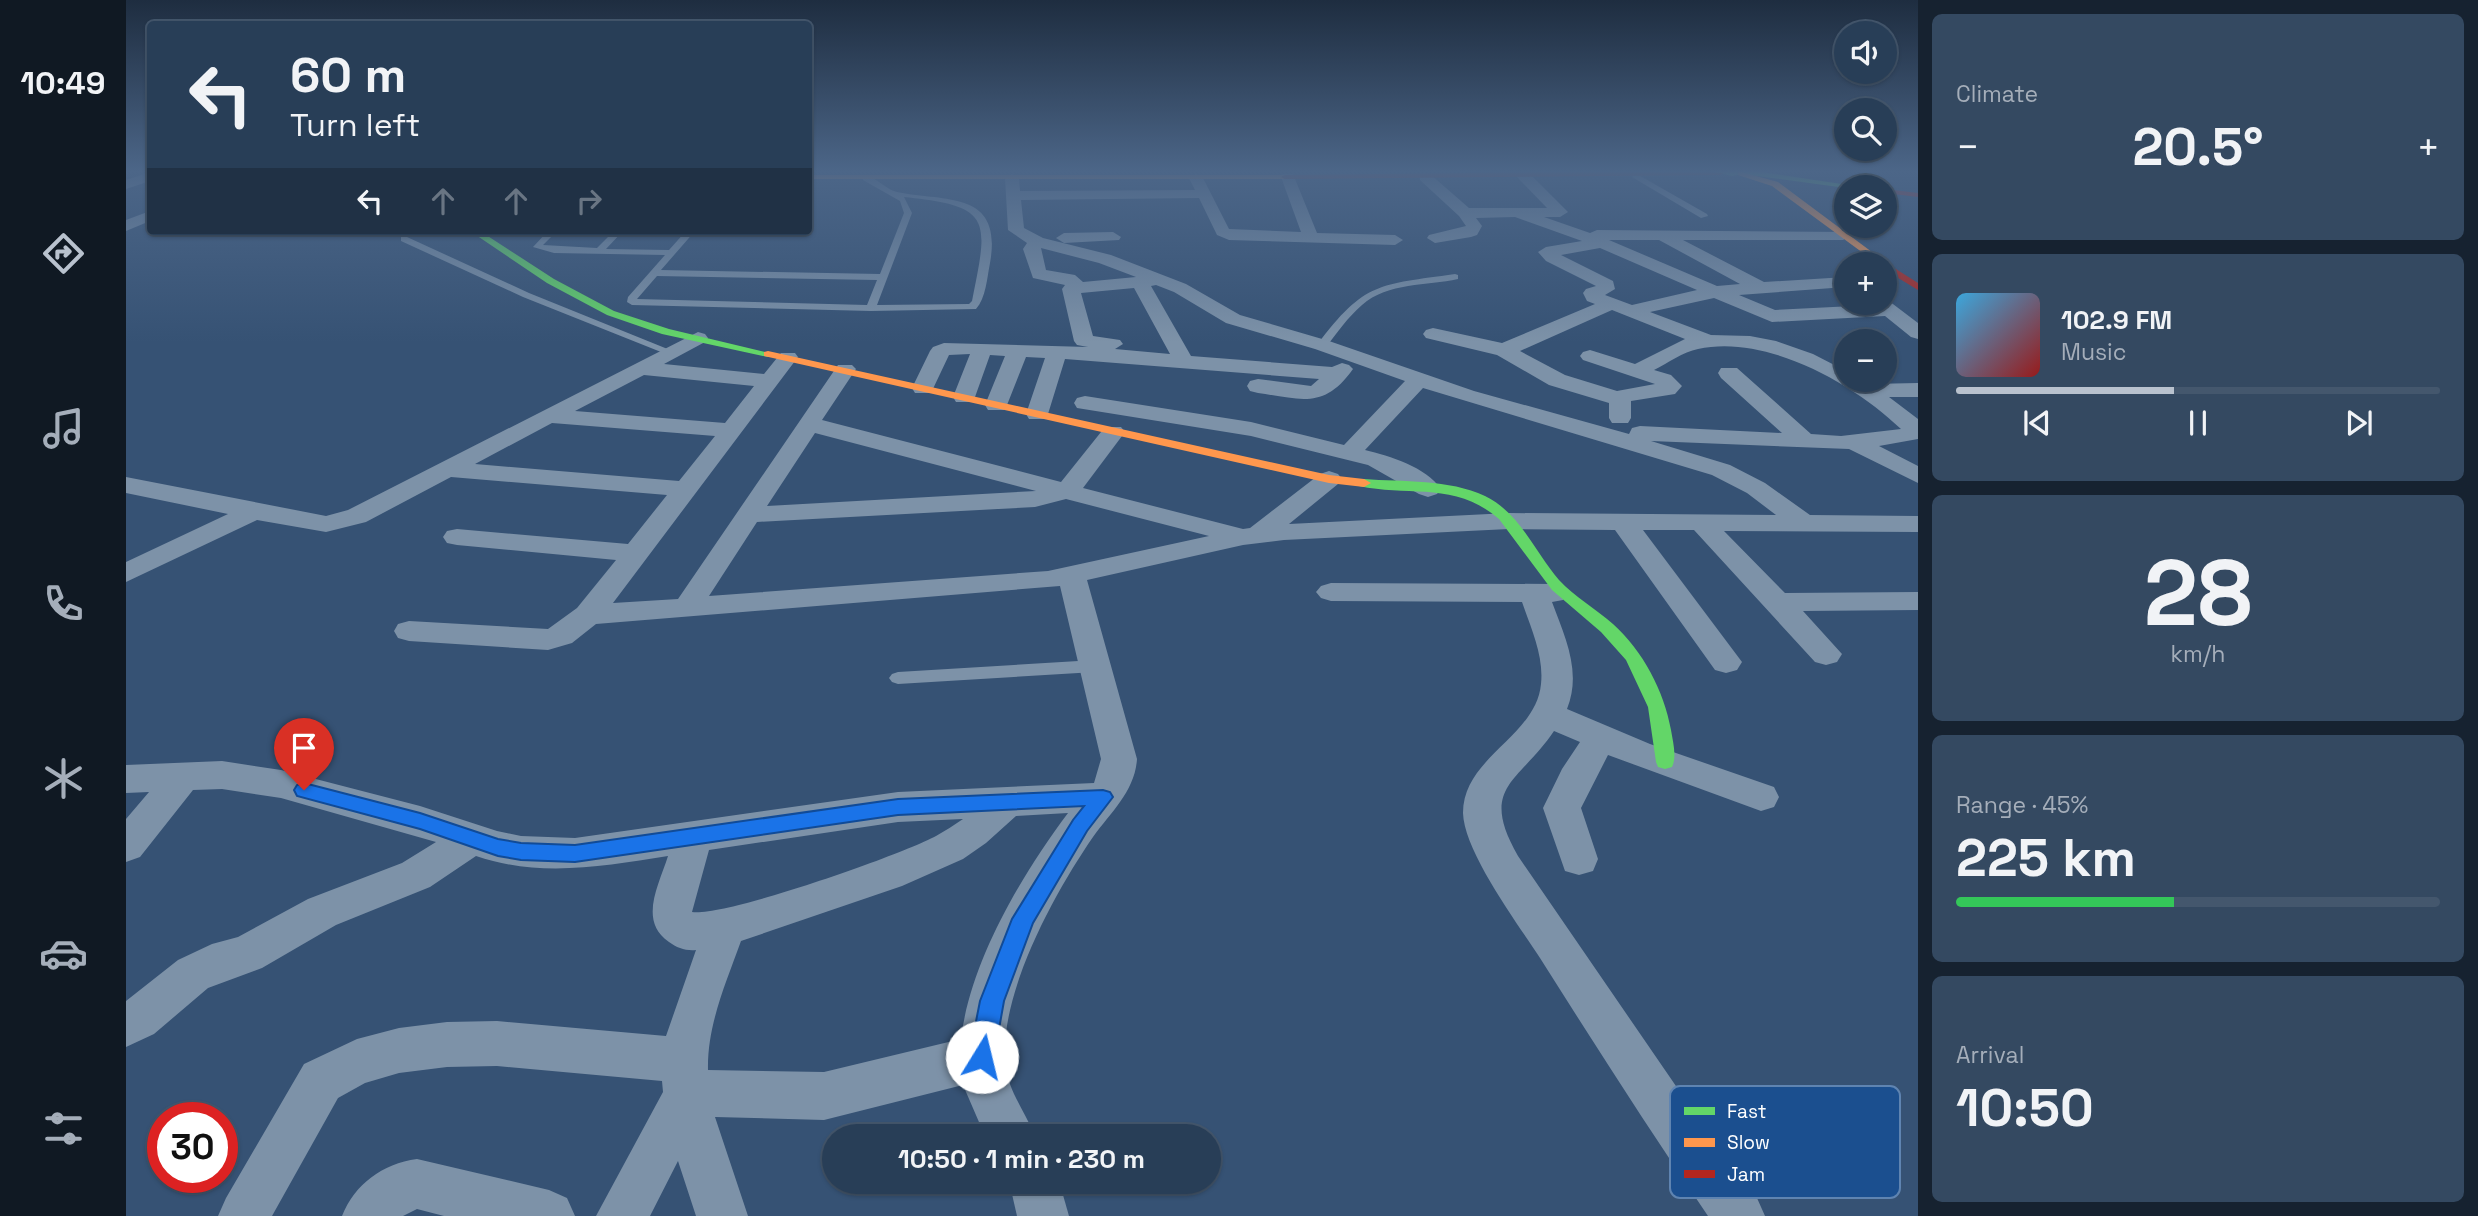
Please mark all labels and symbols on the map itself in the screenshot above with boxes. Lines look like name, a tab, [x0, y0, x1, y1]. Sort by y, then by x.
pin	[274, 718, 334, 790]
position arrow	[945, 1020, 1019, 1094]
legend	[1670, 1086, 1900, 1198]
text: Fast	[1727, 1099, 1767, 1124]
speed limit sign: 30	[147, 1102, 238, 1193]
text: Slow	[1727, 1130, 1770, 1155]
text: Jam	[1727, 1162, 1765, 1187]

